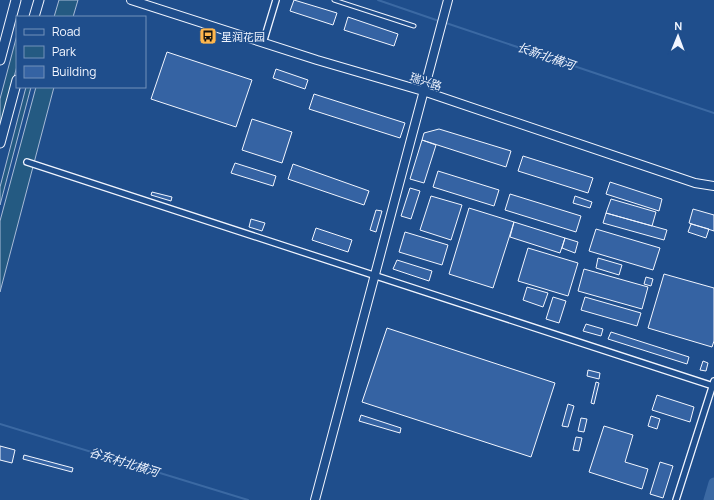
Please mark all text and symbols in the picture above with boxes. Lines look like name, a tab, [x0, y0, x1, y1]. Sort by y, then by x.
legend	[16, 16, 146, 88]
north arrow	[658, 16, 698, 56]
text: N	[674, 18, 682, 33]
text: Road	[52, 23, 80, 40]
bus stop icon: 星润花园	[198, 26, 218, 46]
place label: 星润花园	[221, 29, 265, 44]
water label: 长新北横河	[515, 38, 579, 74]
text: Park	[52, 43, 77, 60]
text: Building	[52, 63, 96, 80]
street label: 瑞兴路	[408, 69, 444, 93]
water label: 谷东村北横河	[87, 443, 163, 481]

